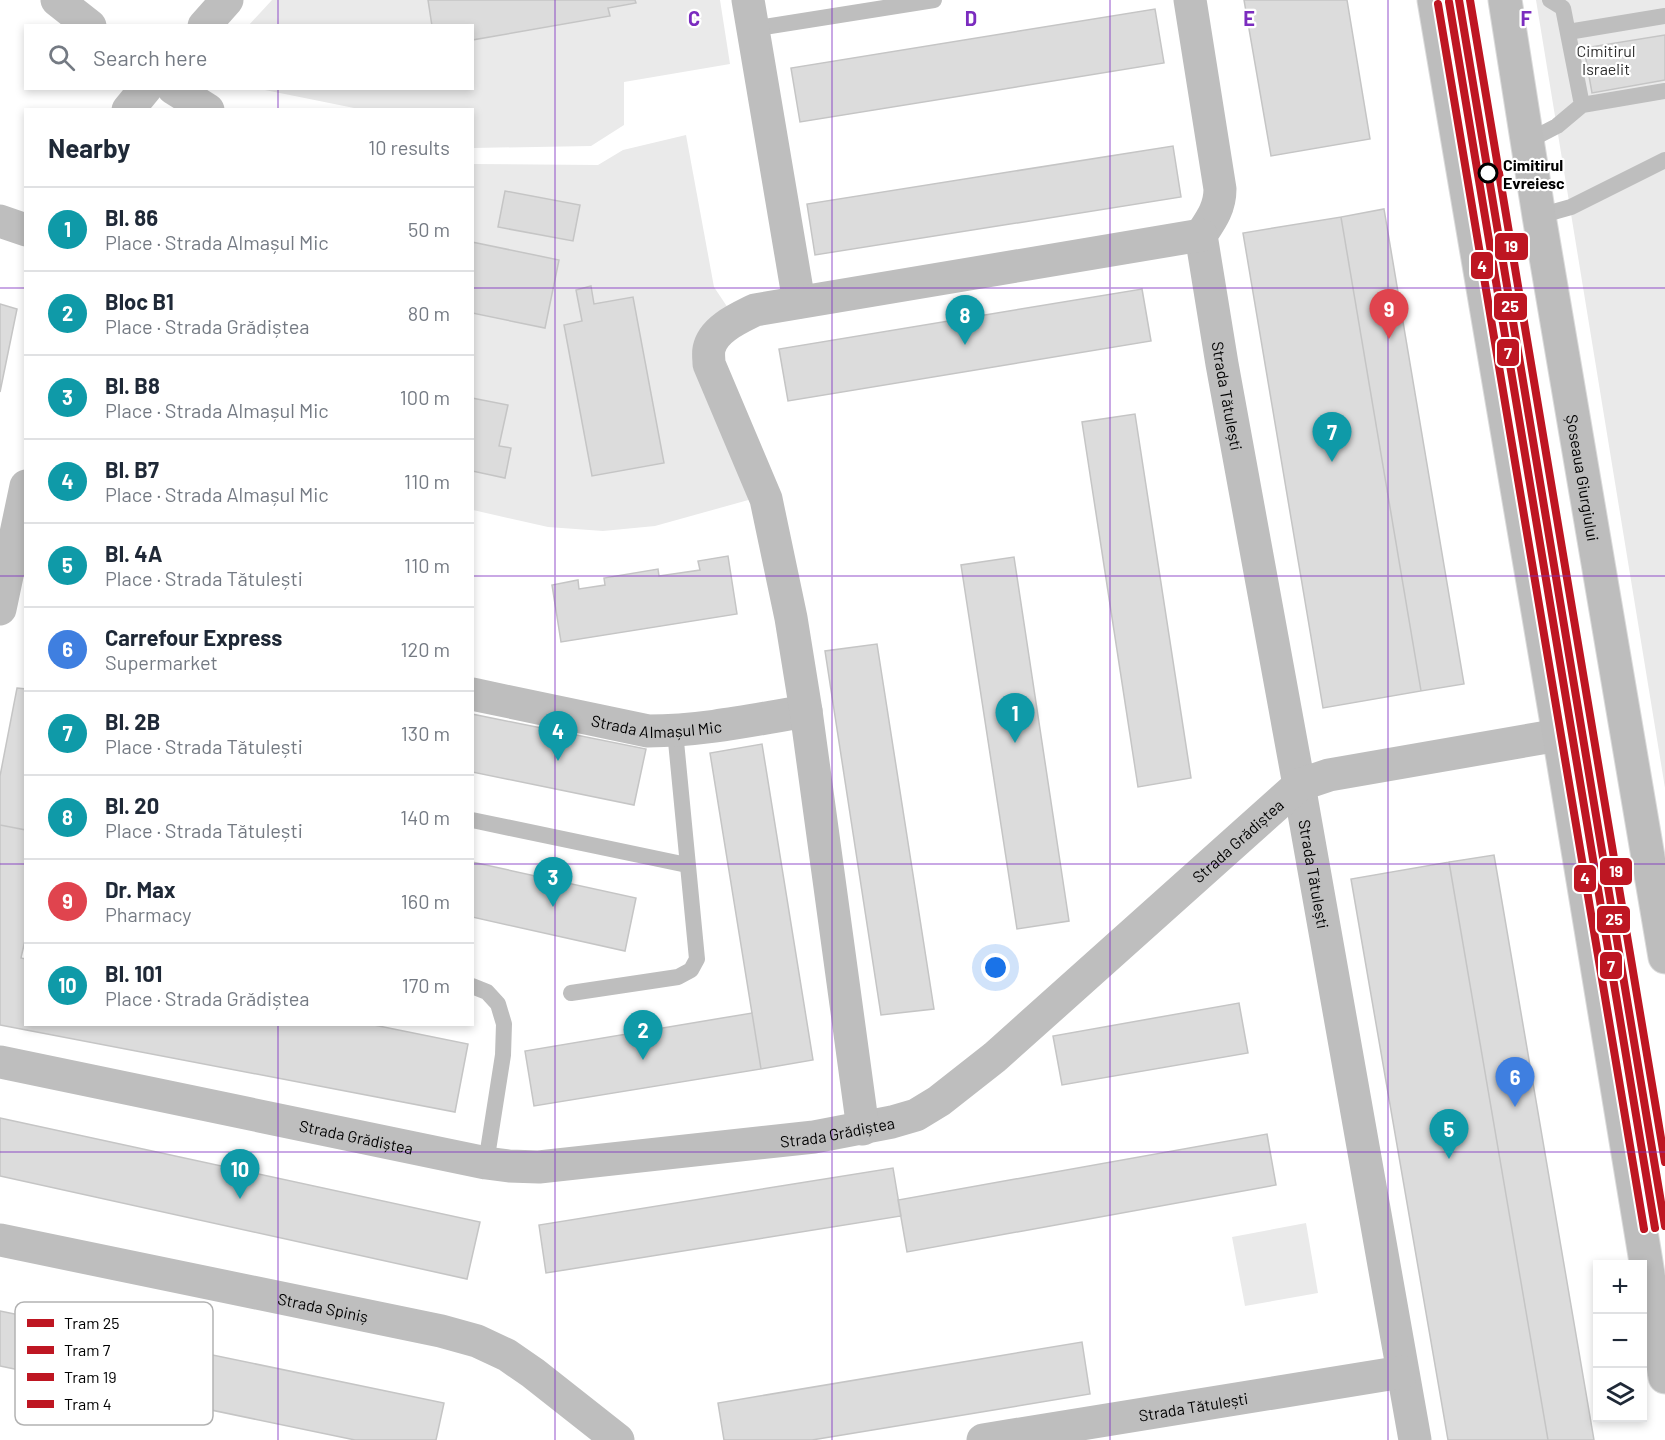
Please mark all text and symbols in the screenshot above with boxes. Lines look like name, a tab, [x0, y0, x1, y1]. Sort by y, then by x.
text: C	[688, 6, 700, 30]
text: D	[965, 6, 977, 30]
text: E	[1243, 6, 1255, 30]
text: F	[1520, 6, 1532, 30]
search box	[24, 24, 474, 90]
icon: search	[45, 41, 78, 74]
park label: Cimitirul Israelit	[1576, 41, 1636, 78]
text: Search here	[93, 44, 207, 70]
text: Nearby	[48, 132, 130, 163]
text: 10 results	[368, 135, 450, 159]
place label: Cimitirul Evreiesc	[1503, 155, 1565, 192]
marker: Cimitirul Evreiesc	[1478, 163, 1498, 183]
text: Bl. 86	[105, 204, 158, 230]
text: 1	[64, 217, 71, 241]
text: 50 m	[408, 217, 450, 241]
text: Place · Strada Almașul Mic	[105, 230, 329, 254]
line badge: 19	[1494, 232, 1529, 261]
text: 19	[1504, 236, 1518, 255]
line badge: 4	[1470, 251, 1494, 280]
text: 4	[1477, 256, 1487, 275]
text: Bloc B1	[105, 288, 174, 314]
pin: 9	[1370, 290, 1408, 339]
line badge: 25	[1493, 292, 1528, 321]
pin: 8	[946, 296, 984, 345]
text: 25	[1501, 296, 1519, 315]
text: 2	[62, 301, 73, 325]
text: 80 m	[408, 301, 450, 325]
text: Place · Strada Grădiștea	[105, 314, 309, 338]
line badge: 7	[1496, 338, 1520, 367]
street label: Strada Tătulești	[1209, 340, 1247, 452]
text: 7	[1504, 343, 1512, 362]
text: Bl. B8	[105, 372, 160, 398]
text: 3	[62, 385, 73, 409]
text: 100 m	[400, 385, 450, 409]
text: Place · Strada Almașul Mic	[105, 398, 329, 422]
pin: 7	[1312, 412, 1352, 462]
street label: Șoseaua Giurgiului	[1563, 413, 1604, 542]
text: Bl. B7	[105, 456, 159, 482]
text: 4	[61, 469, 74, 493]
text: 110 m	[404, 469, 450, 493]
text: Place · Strada Almașul Mic	[105, 482, 329, 506]
text: Bl. 4A	[105, 540, 162, 566]
text: 5	[62, 553, 73, 577]
text: 110 m	[404, 553, 450, 577]
text: Place · Strada Tătulești	[105, 566, 303, 590]
text: Carrefour Express	[105, 624, 282, 650]
text: 6	[62, 637, 73, 661]
text: 120 m	[400, 637, 450, 661]
text: Supermarket	[105, 650, 218, 674]
pin: 1	[996, 694, 1034, 743]
text: Bl. 2B	[105, 708, 160, 734]
street label: Strada Almașul Mic	[590, 710, 723, 741]
pin: 4	[538, 712, 578, 761]
text: 7	[63, 721, 72, 745]
text: 130 m	[401, 721, 450, 745]
text: Place · Strada Tătulești	[105, 734, 303, 758]
text: Bl. 20	[105, 792, 159, 818]
street label: Strada Grădiștea	[1188, 794, 1287, 886]
text: 8	[62, 805, 73, 829]
text: 140 m	[400, 805, 450, 829]
text: Place · Strada Tătulești	[105, 818, 303, 842]
street label: Strada Tătulești	[1296, 818, 1334, 930]
line badge: 19	[1599, 857, 1633, 886]
pin: 3	[534, 858, 572, 907]
text: 19	[1609, 861, 1623, 880]
line badge: 4	[1573, 864, 1597, 893]
text: 4	[1580, 868, 1590, 887]
text: Dr. Max	[105, 876, 176, 902]
text: 9	[62, 889, 73, 913]
text: 160 m	[401, 889, 450, 913]
text: Pharmacy	[105, 902, 191, 926]
line badge: 25	[1596, 905, 1631, 934]
text: 25	[1605, 909, 1623, 928]
line badge: 7	[1599, 951, 1623, 980]
your location	[981, 953, 1010, 982]
text: 7	[1607, 956, 1615, 975]
text: Bl. 101	[105, 960, 162, 986]
text: 10	[58, 973, 77, 997]
text: 170 m	[402, 973, 450, 997]
text: Place · Strada Grădiștea	[105, 986, 309, 1010]
pin: 2	[624, 1010, 662, 1060]
pin: 6	[1496, 1058, 1534, 1107]
pin: 5	[1430, 1110, 1468, 1159]
street label: Strada Grădiștea	[779, 1112, 896, 1150]
street label: Strada Grădiștea	[298, 1115, 415, 1157]
pin: 10	[220, 1150, 260, 1199]
map controls	[1593, 1260, 1647, 1422]
button: +	[1593, 1260, 1647, 1314]
street label: Strada Spiniș	[276, 1288, 370, 1325]
legend	[15, 1302, 213, 1425]
text: Tram 25	[64, 1313, 119, 1332]
button: −	[1593, 1314, 1647, 1368]
text: Tram 7	[64, 1340, 111, 1359]
text: Tram 19	[64, 1367, 117, 1386]
button: layers	[1593, 1368, 1647, 1422]
street label: Strada Tătulești	[1137, 1388, 1249, 1424]
text: Tram 4	[64, 1394, 111, 1413]

